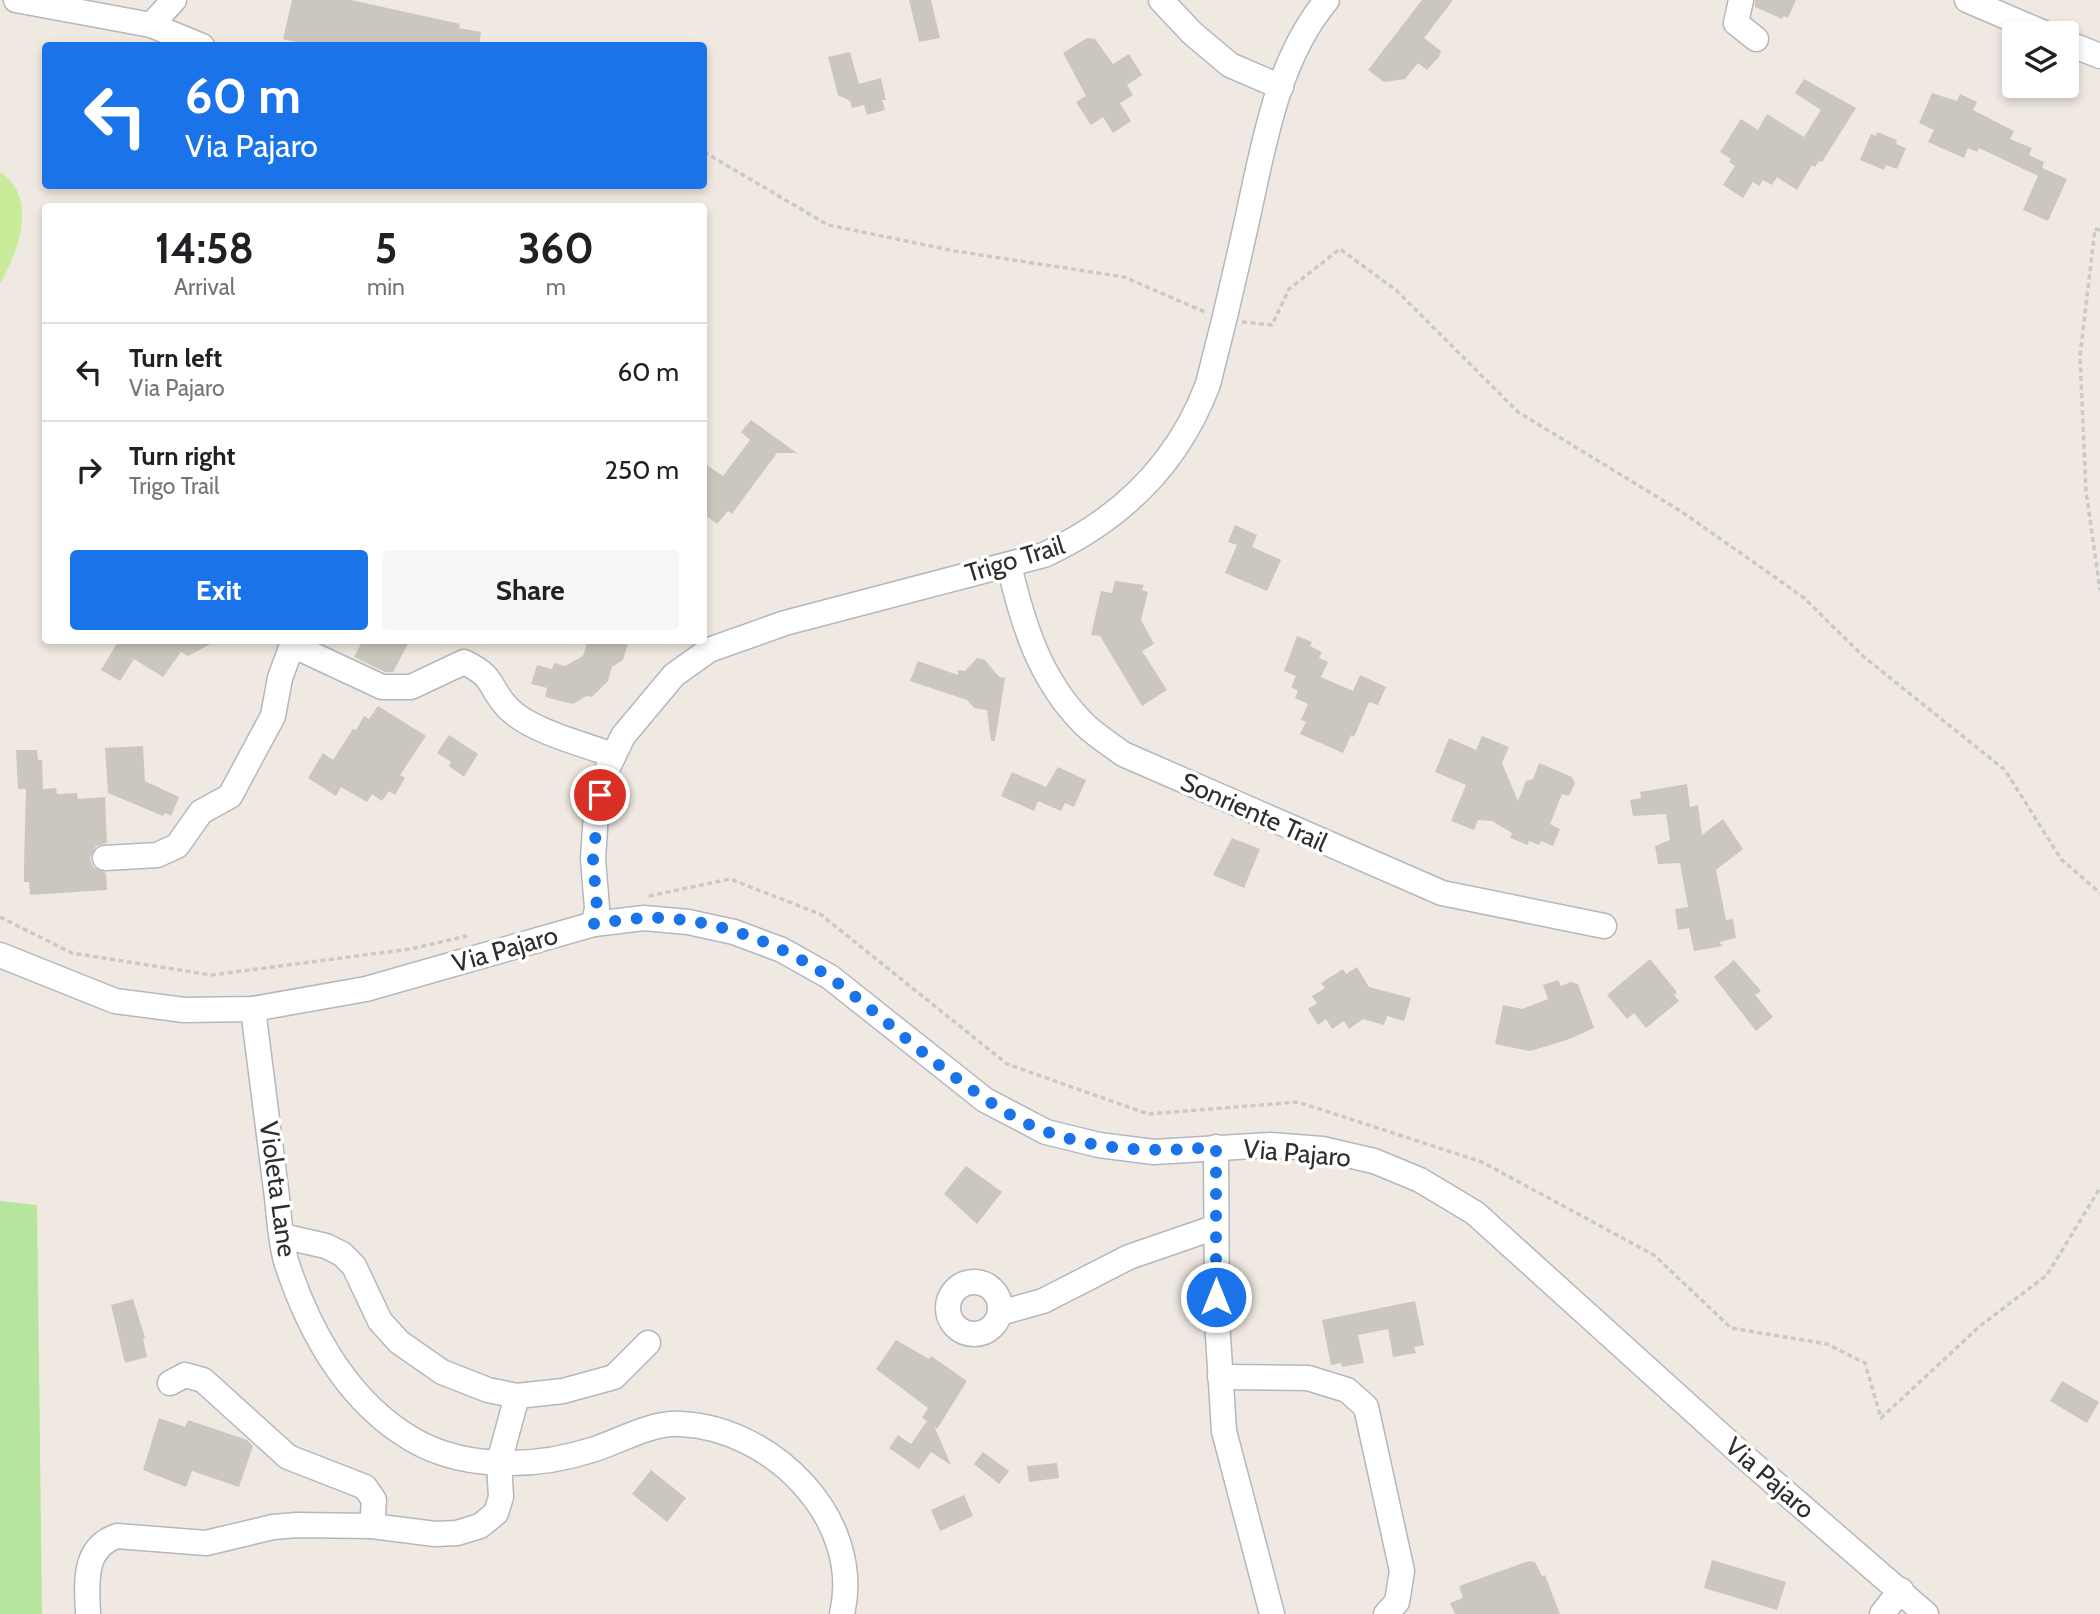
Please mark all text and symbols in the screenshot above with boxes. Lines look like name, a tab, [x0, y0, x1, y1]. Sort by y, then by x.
map controls	[2002, 21, 2079, 98]
button: layers	[2002, 21, 2079, 98]
text: 60 m	[185, 66, 301, 125]
icon: left	[70, 70, 161, 161]
text: Via Pajaro	[185, 126, 318, 165]
text: 14:58	[155, 222, 254, 274]
text: 5	[375, 222, 397, 274]
text: 360	[518, 222, 594, 274]
text: Arrival	[174, 273, 235, 301]
text: min	[367, 273, 405, 301]
text: m	[546, 273, 566, 301]
text: Turn left	[129, 342, 222, 374]
icon: left	[70, 353, 108, 391]
text: 60 m	[617, 356, 679, 388]
text: Via Pajaro	[129, 374, 225, 402]
text: Turn right	[129, 440, 235, 472]
icon: right	[70, 451, 108, 489]
text: 250 m	[605, 454, 679, 486]
text: Trigo Trail	[129, 472, 219, 500]
street label: Trigo Trail	[961, 529, 1069, 589]
button: Exit	[70, 550, 368, 630]
button: Share	[382, 550, 679, 630]
pin	[570, 765, 630, 825]
street label: Sonriente Trail	[1176, 765, 1332, 859]
icon: arrive	[581, 776, 619, 814]
street label: Via Pajaro	[449, 919, 561, 979]
street label: Violeta Lane	[253, 1119, 303, 1259]
street label: Via Pajaro	[1242, 1132, 1352, 1174]
position arrow	[1179, 1260, 1253, 1334]
street label: Via Pajaro	[1719, 1430, 1821, 1526]

